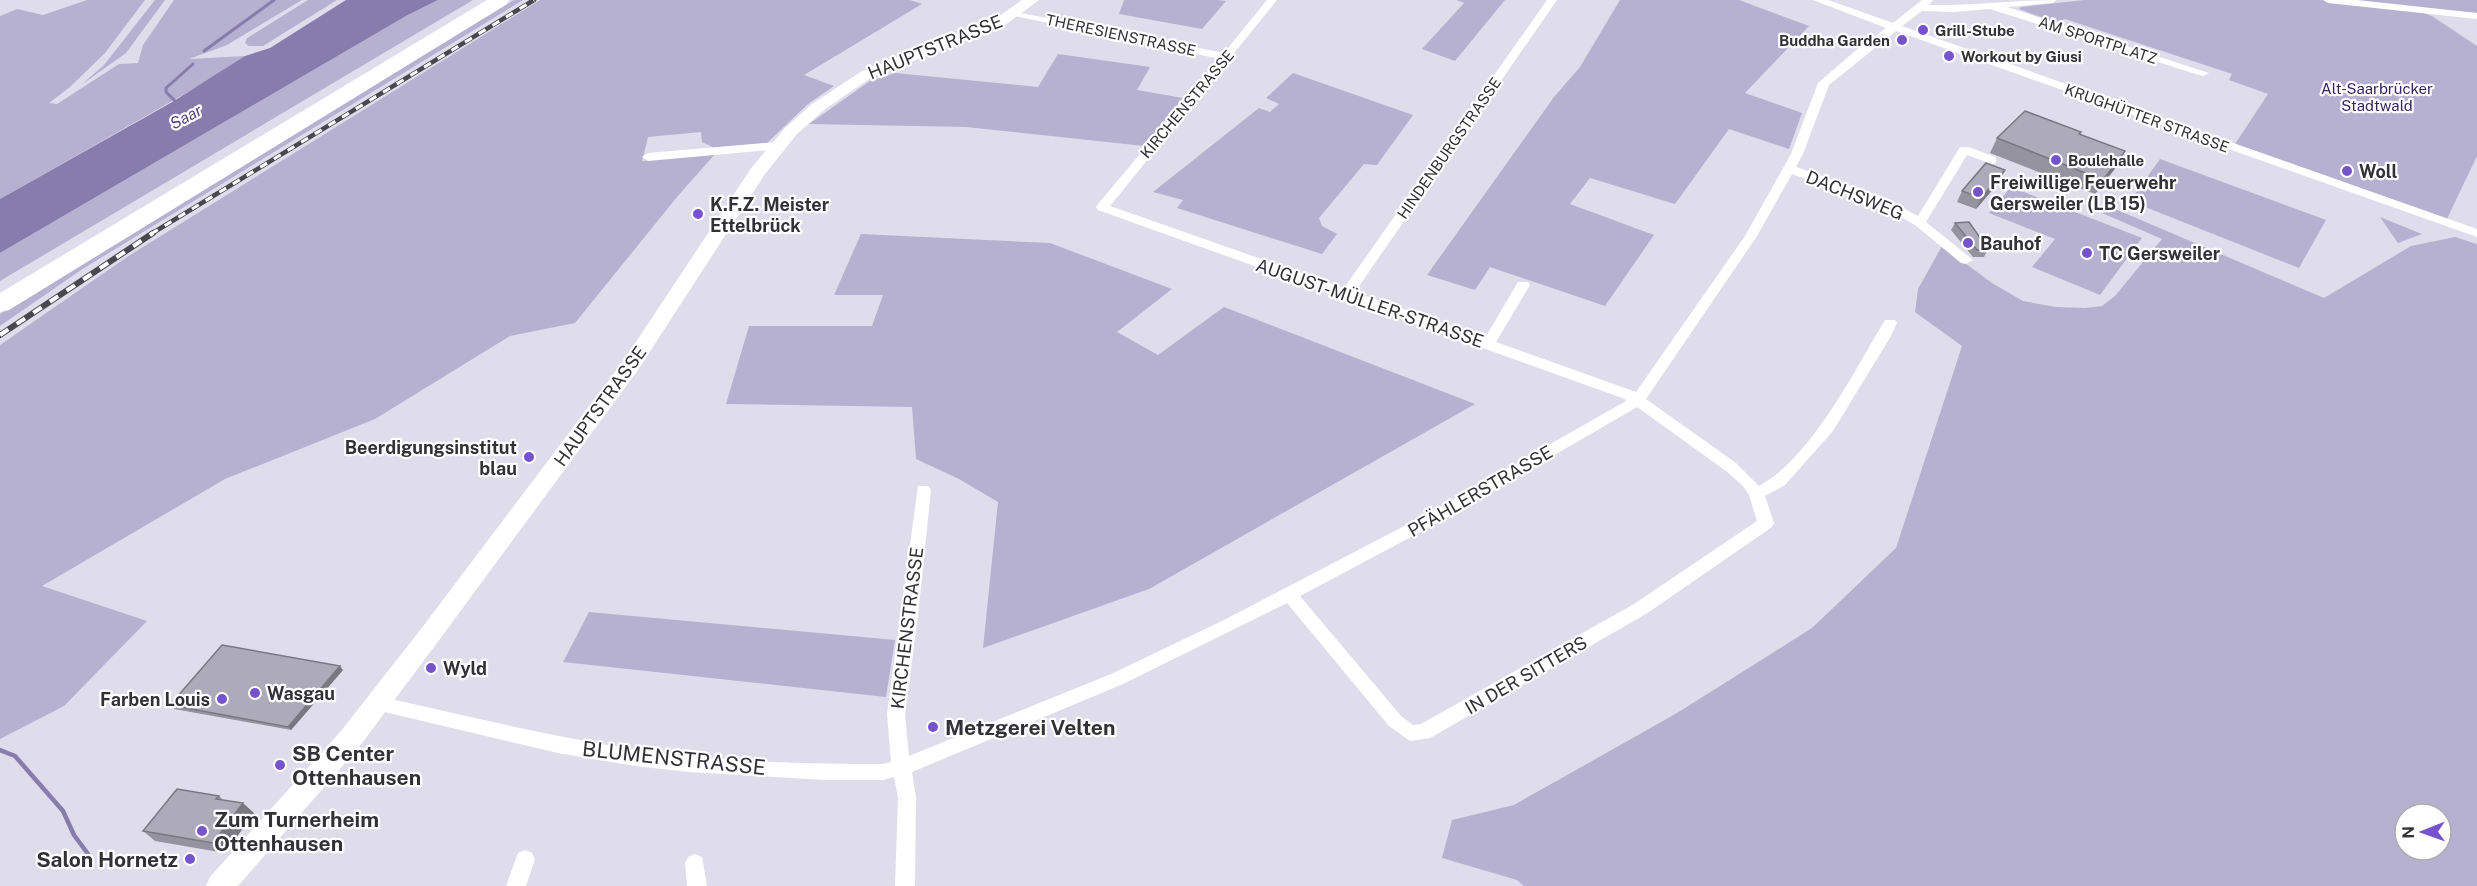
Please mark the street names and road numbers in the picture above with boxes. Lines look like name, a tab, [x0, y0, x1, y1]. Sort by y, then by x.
street label: HAUPTSTRASSE	[865, 10, 1005, 84]
street label: THERESIENSTRASSE	[1044, 11, 1198, 59]
street label: AM SPORTPLATZ	[2037, 13, 2159, 67]
street label: KIRCHENSTRASSE	[1137, 47, 1237, 161]
street label: HINDENBURGSTRASSE	[1394, 74, 1504, 222]
street label: KRUGHÜTTER STRASSE	[2062, 79, 2232, 156]
street label: DACHSWEG	[1803, 166, 1907, 224]
street label: AUGUST-MÜLLER-STRASSE	[1253, 253, 1487, 352]
street label: HAUPTSTRASSE	[549, 342, 651, 470]
street label: PFÄHLERSTRASSE	[1403, 440, 1556, 541]
street label: KIRCHENSTRASSE	[887, 546, 927, 710]
street label: IN DER SITTERS	[1461, 632, 1591, 718]
street label: BLUMENSTRASSE	[581, 736, 767, 780]

